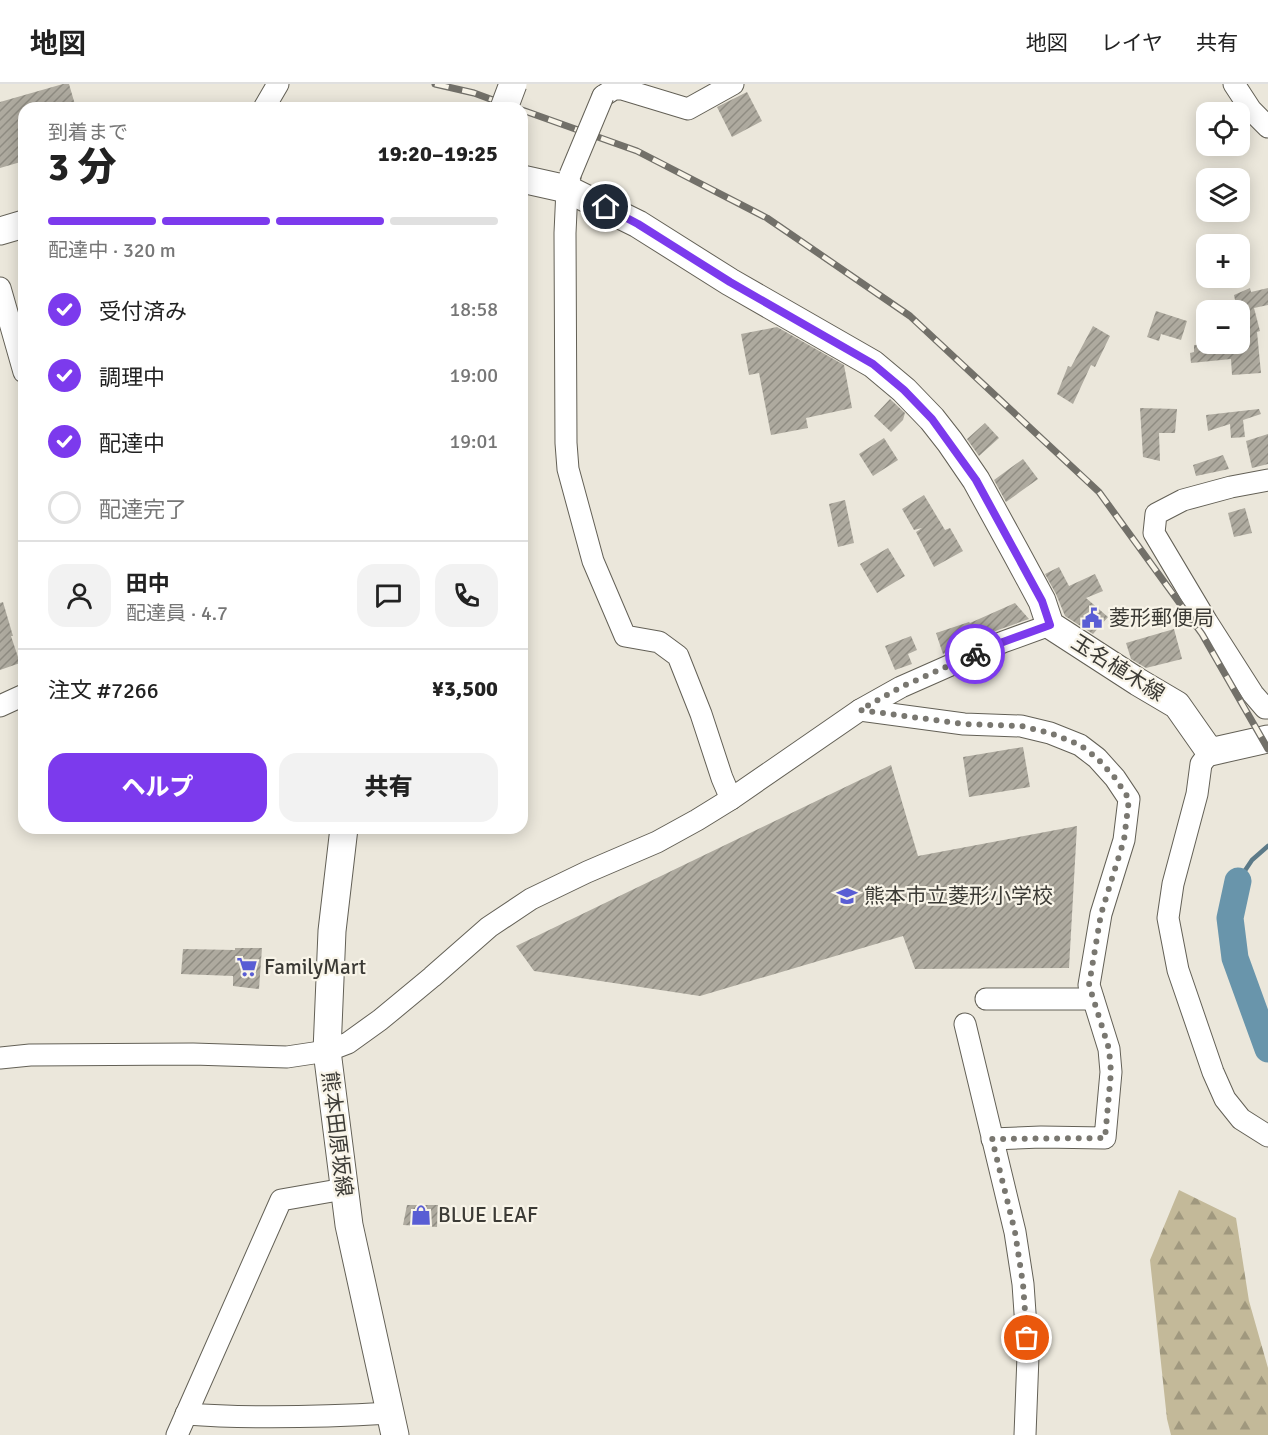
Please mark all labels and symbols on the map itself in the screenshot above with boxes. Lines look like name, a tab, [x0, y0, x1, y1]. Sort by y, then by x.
pin	[580, 181, 631, 232]
place label: 菱形郵便局	[1109, 605, 1214, 631]
public building icon: 菱形郵便局	[1080, 606, 1104, 630]
courier	[945, 624, 1005, 684]
street label: 玉名植木線	[1067, 629, 1169, 707]
place label: 熊本市立菱形小学校	[864, 883, 1053, 909]
school or university icon: 熊本市立菱形小学校	[835, 884, 859, 908]
place label: FamilyMart	[264, 954, 366, 980]
supermarket icon: FamilyMart	[235, 955, 259, 979]
street label: 熊本田原坂線	[316, 1070, 358, 1198]
place label: BLUE LEAF	[438, 1202, 538, 1228]
shop icon: BLUE LEAF	[409, 1203, 433, 1227]
pin	[1001, 1312, 1052, 1363]

